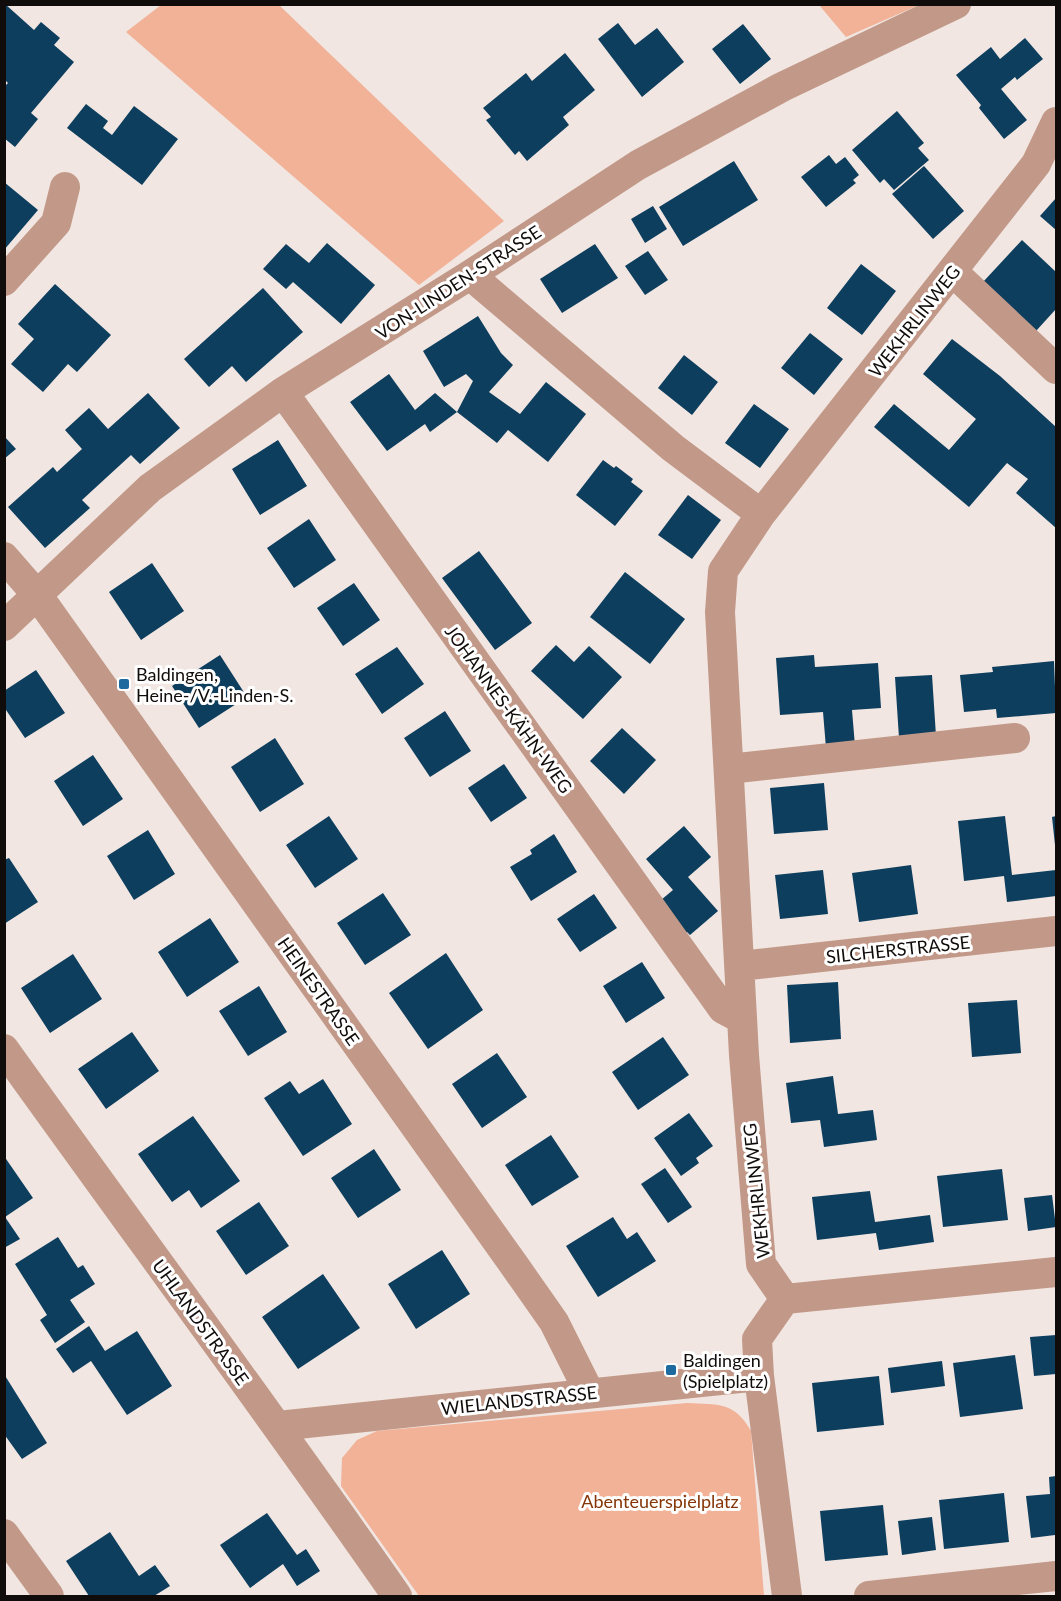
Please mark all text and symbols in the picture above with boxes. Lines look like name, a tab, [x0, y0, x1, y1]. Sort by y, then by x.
street label: VON-LINDEN-STRASSE	[371, 220, 545, 344]
street label: WEKHRLINWEG	[863, 261, 965, 381]
street label: JOHANNES-KÄHN-WEG	[441, 621, 577, 797]
place label: Baldingen, Heine-/V.-Linden-S.	[136, 663, 293, 706]
marker: Baldingen, Heine-/V.-Linden-S.	[117, 677, 131, 691]
street label: SILCHERSTRASSE	[825, 930, 971, 968]
street label: HEINESTRASSE	[274, 933, 364, 1049]
street label: WEKHRLINWEG	[738, 1122, 774, 1260]
street label: UHLANDSTRASSE	[148, 1255, 254, 1389]
place label: Baldingen (Spielplatz)	[683, 1349, 768, 1392]
marker: Baldingen (Spielplatz)	[664, 1363, 678, 1377]
street label: WIELANDSTRASSE	[440, 1381, 598, 1419]
park label: Abenteuerspielplatz	[581, 1490, 739, 1512]

